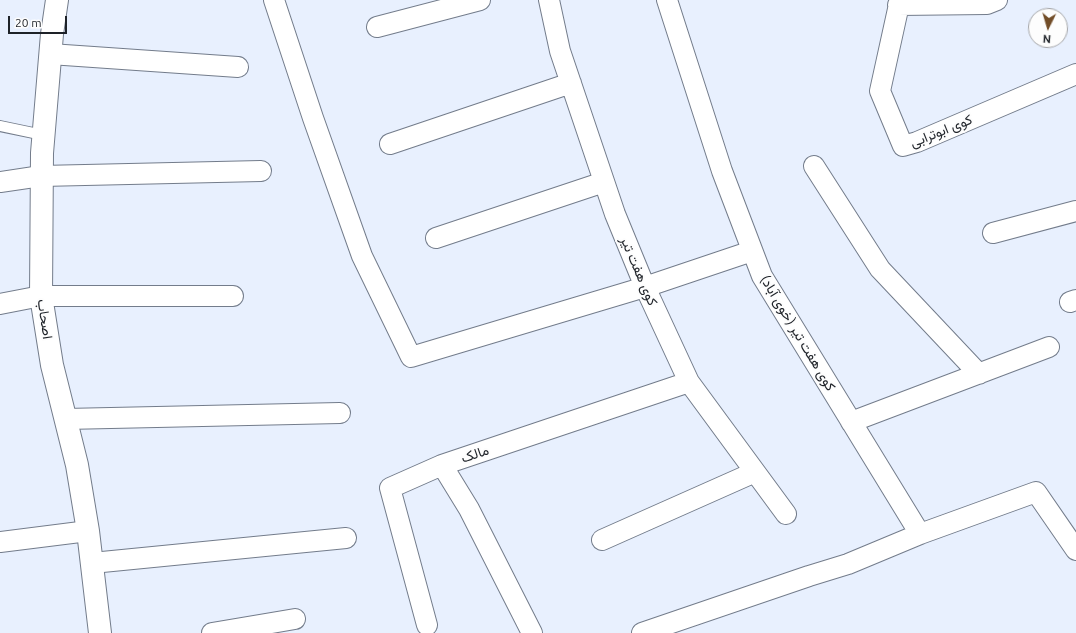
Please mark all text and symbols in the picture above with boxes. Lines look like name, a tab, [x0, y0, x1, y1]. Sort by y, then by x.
scale bar	[10, 8, 69, 34]
north arrow	[1028, 8, 1068, 48]
text: 20 m	[15, 16, 42, 29]
text: N	[1042, 33, 1052, 45]
street label: کوی ابوترابی	[907, 111, 975, 151]
street label: کوی هفت تیر	[617, 234, 661, 308]
street label: کوی هفت تیر (خوی آباد)	[757, 272, 839, 394]
street label: اصحاب	[34, 298, 56, 340]
street label: مالک	[459, 441, 491, 467]

